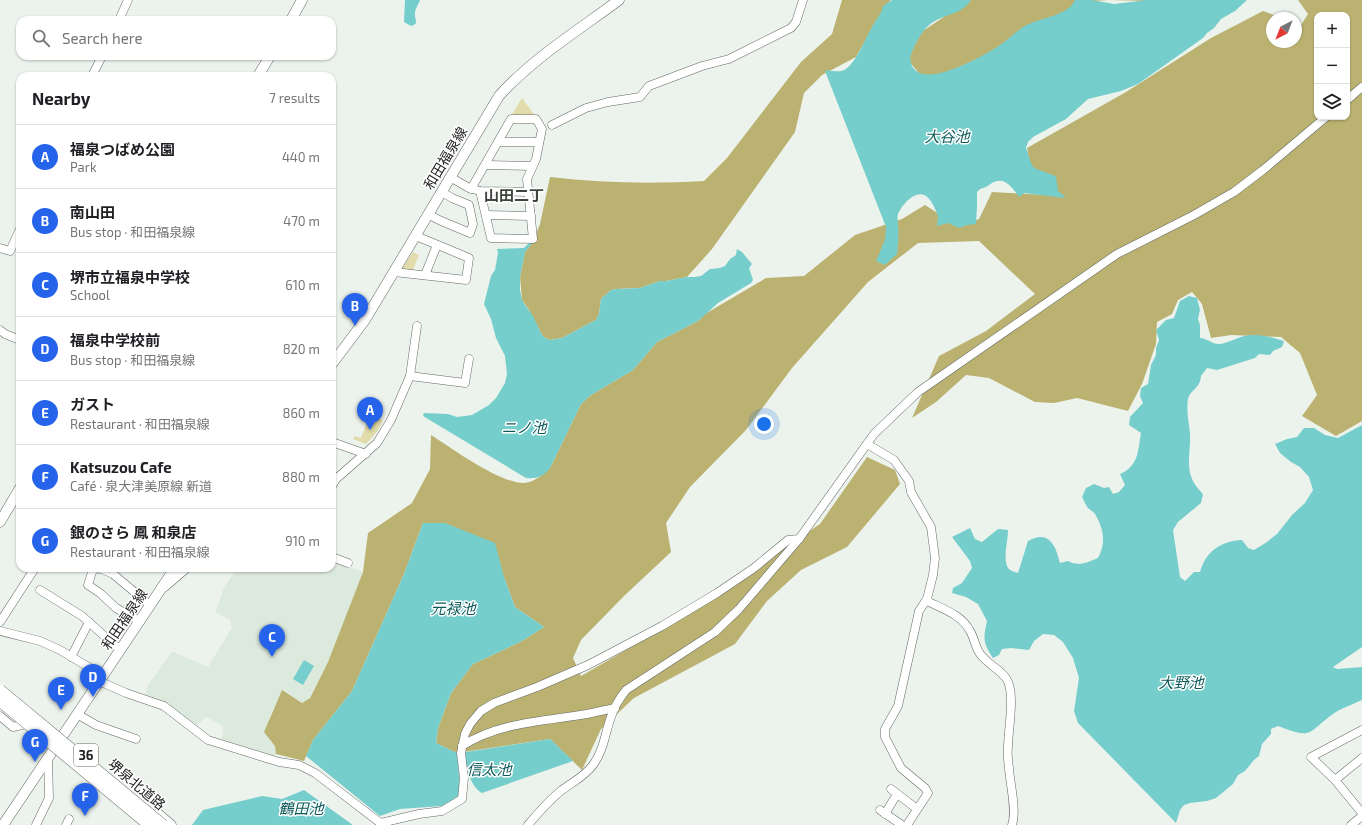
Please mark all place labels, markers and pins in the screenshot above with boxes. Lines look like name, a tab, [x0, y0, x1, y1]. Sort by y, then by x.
pin: B	[342, 293, 368, 326]
pin: A	[357, 397, 383, 430]
pin: C	[259, 624, 285, 657]
pin: D	[80, 664, 106, 697]
pin: E	[48, 677, 74, 710]
pin: G	[22, 729, 48, 762]
pin: F	[72, 783, 98, 816]

